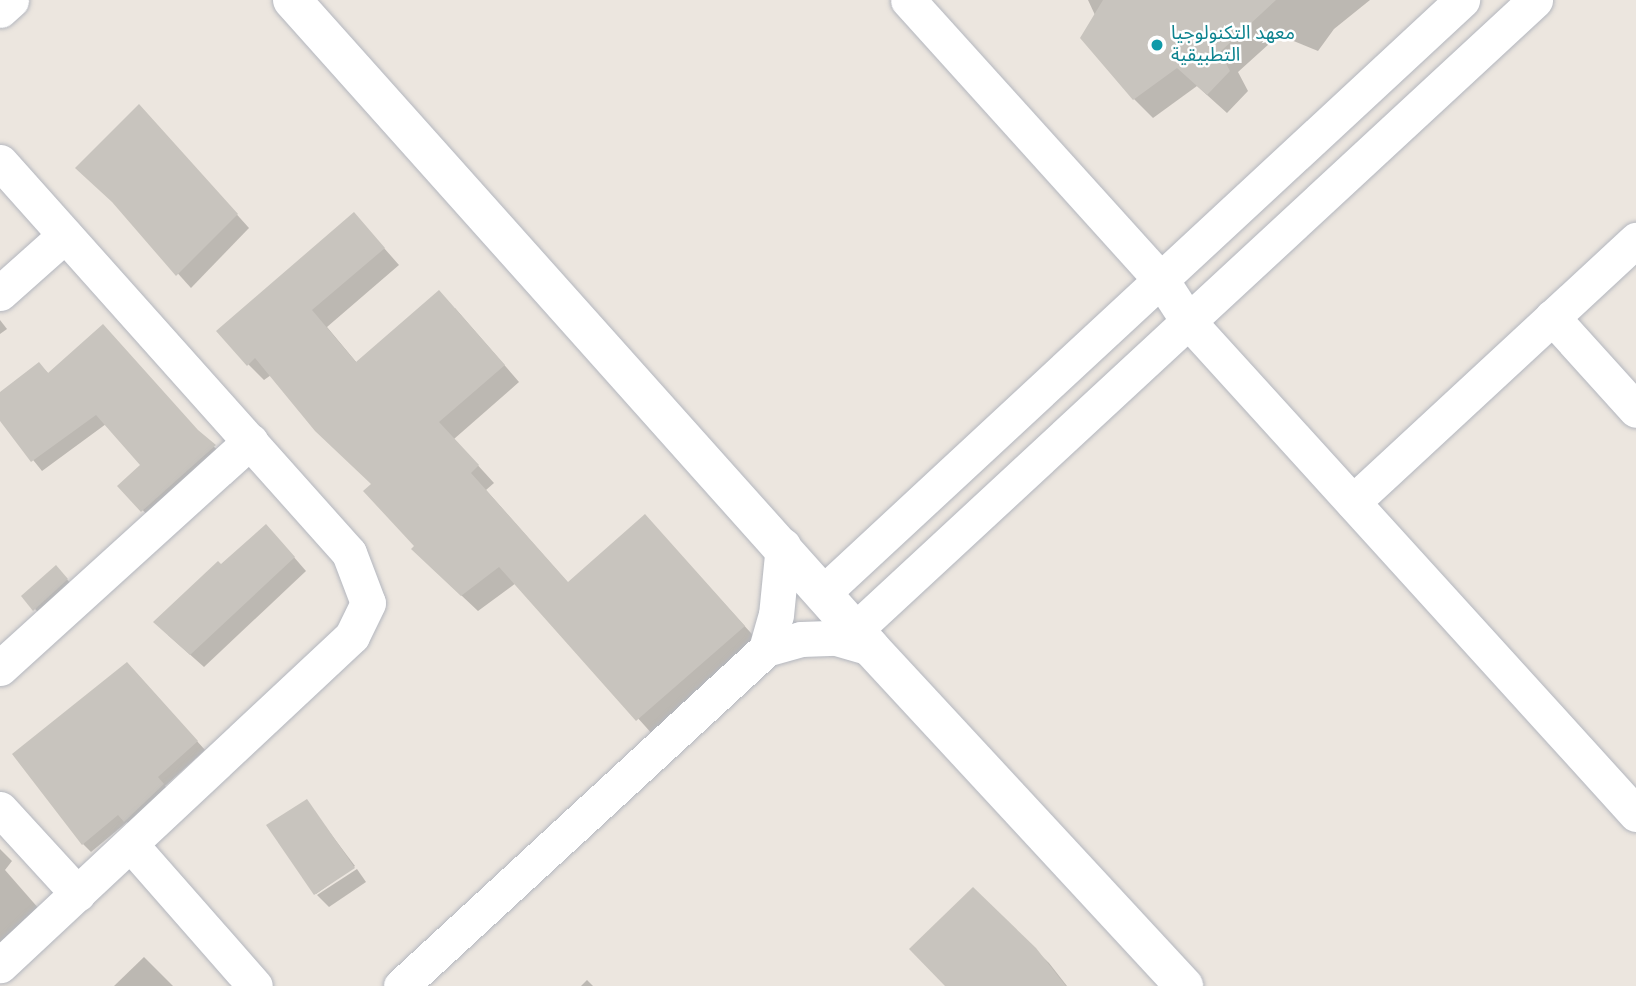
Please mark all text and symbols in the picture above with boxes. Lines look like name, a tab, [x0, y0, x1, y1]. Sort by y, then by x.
place label: معهد التكنولوجيا التطبيقية	[1171, 23, 1295, 67]
marker: معهد التكنولوجيا التطبيقية	[1149, 37, 1165, 53]

